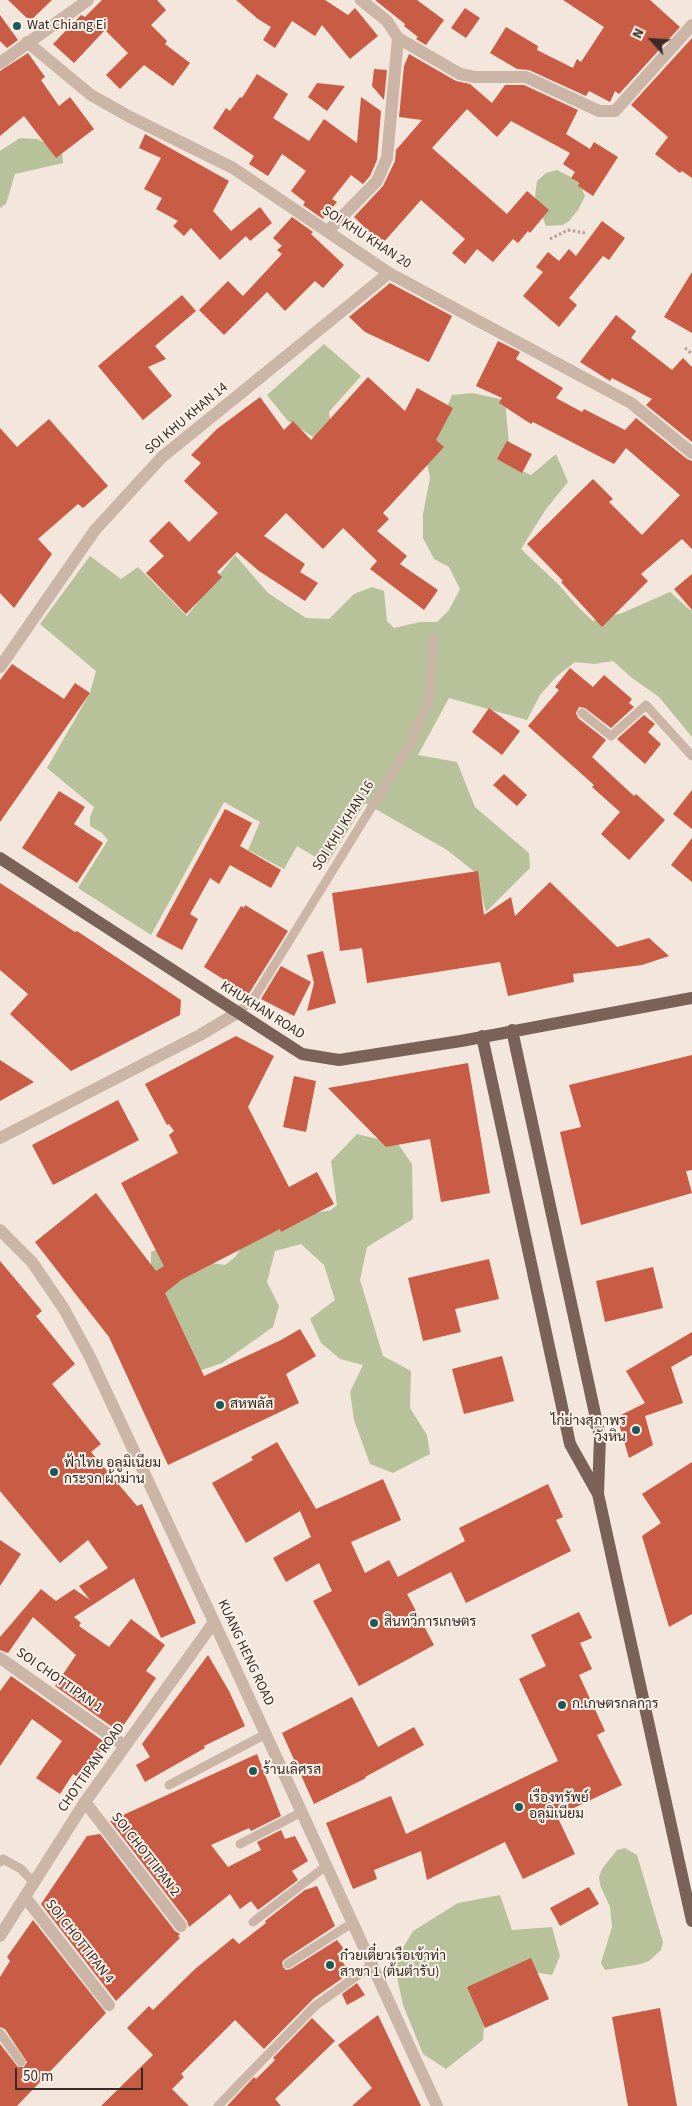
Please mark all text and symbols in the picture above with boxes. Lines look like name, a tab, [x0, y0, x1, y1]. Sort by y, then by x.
north arrow	[627, 15, 677, 65]
place label: Wat Chiang Ei	[27, 18, 107, 34]
marker: Wat Chiang Ei	[11, 20, 23, 32]
text: N	[627, 25, 650, 42]
street label: SOI KHU KHAN 20	[318, 203, 414, 273]
street label: SOI KHU KHAN 14	[142, 379, 232, 459]
street label: SOI KHU KHAN 16	[310, 778, 378, 874]
street label: KHUKHAN ROAD	[217, 978, 307, 1044]
place label: สหพลัส	[230, 1397, 273, 1413]
marker: สหพลัส	[214, 1399, 226, 1411]
place label: ไก่ย่างสุภาพร วังหิน	[551, 1414, 626, 1446]
marker: ไก่ย่างสุภาพร วังหิน	[630, 1424, 642, 1436]
place label: ฟ้าไทย อลูมิเนียม กระจก ผ้าม่าน	[64, 1456, 161, 1488]
marker: ฟ้าไทย อลูมิเนียม กระจก ผ้าม่าน	[48, 1466, 60, 1478]
street label: KUANG HENG ROAD	[213, 1597, 277, 1709]
place label: สินทวีการเกษตร	[384, 1615, 476, 1631]
marker: สินทวีการเกษตร	[368, 1617, 380, 1629]
street label: SOI CHOTTIPAN 1	[13, 1645, 105, 1717]
place label: ก.เกษตรกลการ	[572, 1697, 659, 1713]
marker: ก.เกษตรกลการ	[556, 1699, 568, 1711]
street label: CHOTTIPAN ROAD	[55, 1720, 129, 1816]
place label: ร้านเลิศรส	[263, 1763, 321, 1779]
marker: ร้านเลิศรส	[247, 1765, 259, 1777]
place label: เรืองทรัพย์ อลูมิเนียม	[529, 1791, 589, 1824]
marker: เรืองทรัพย์ อลูมิเนียม	[513, 1801, 525, 1813]
street label: SOI CHOTTIPAN 2	[107, 1810, 183, 1900]
street label: SOI CHOTTIPAN 4	[41, 1897, 117, 1987]
place label: ก๋วยเตี๋ยวเรือเข้าท่า สาขา 1 (ต้นตำรับ)	[340, 1949, 446, 1981]
marker: ก๋วยเตี๋ยวเรือเข้าท่า สาขา 1 (ต้นตำรับ)	[324, 1959, 336, 1971]
scale bar	[18, 2058, 145, 2090]
text: 50 m	[23, 2066, 53, 2087]

